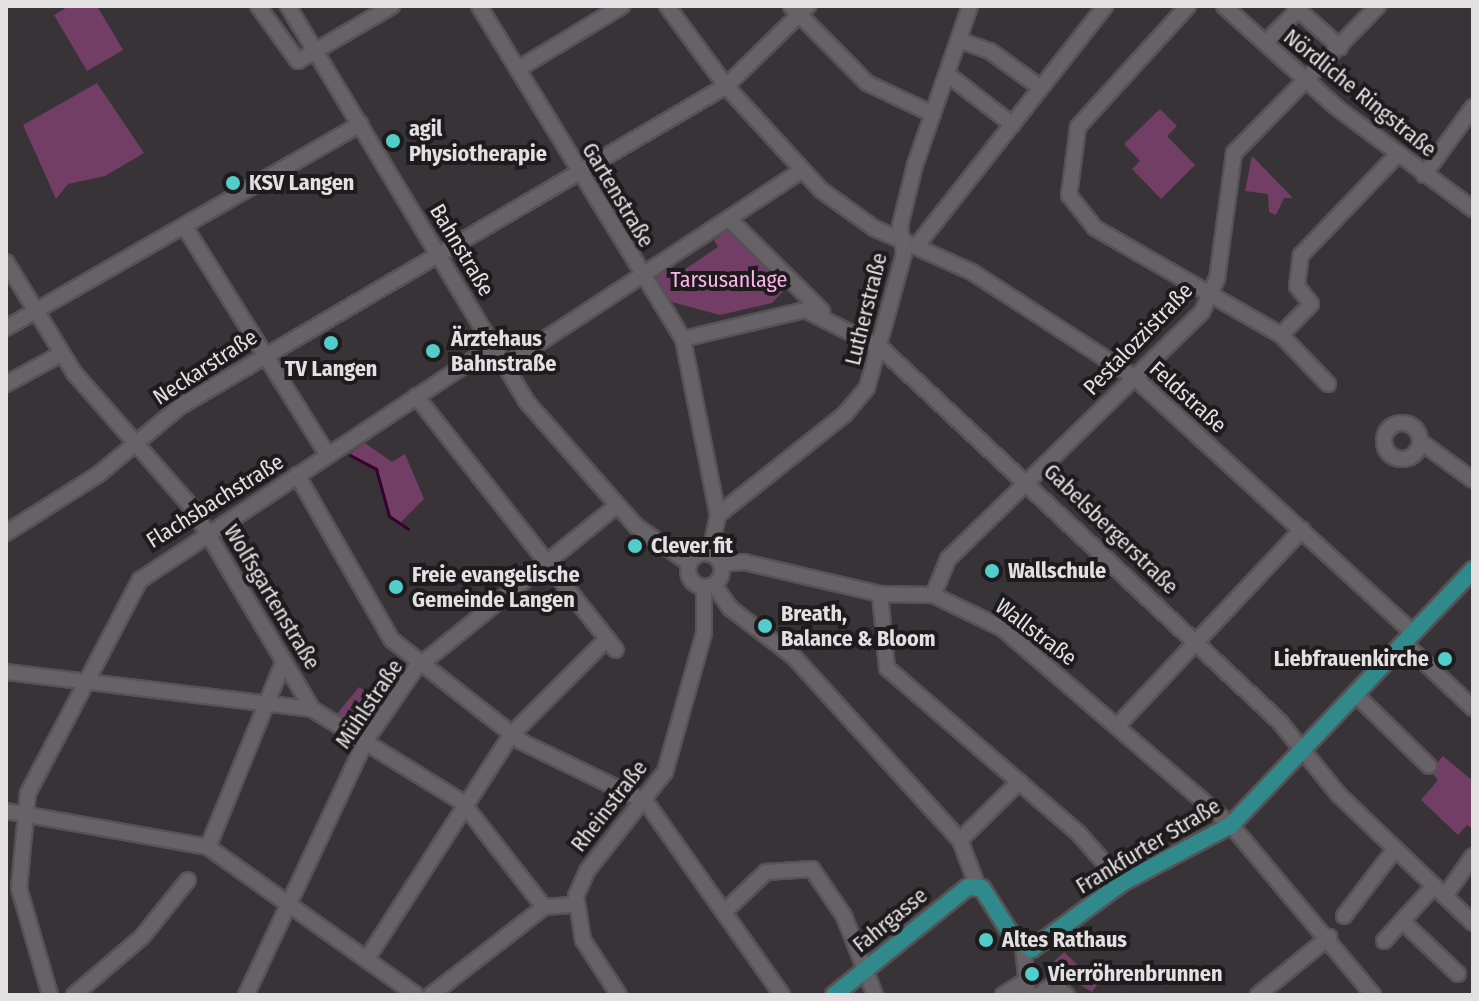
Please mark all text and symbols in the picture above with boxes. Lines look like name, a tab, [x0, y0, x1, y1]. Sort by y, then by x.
street label: Nördliche Ringstraße	[1278, 23, 1442, 163]
place label: agil Physiotherapie	[409, 115, 547, 166]
marker: agil Physiotherapie	[384, 132, 402, 150]
street label: Gartenstraße	[576, 138, 660, 252]
place label: KSV Langen	[249, 170, 354, 196]
marker: KSV Langen	[224, 174, 242, 192]
street label: Bahnstraße	[424, 199, 500, 301]
street label: Lutherstraße	[839, 250, 893, 368]
park label: Tarsusanlage	[671, 267, 787, 293]
street label: Pestalozzistraße	[1078, 277, 1198, 401]
street label: Neckarstraße	[148, 324, 262, 410]
place label: Ärztehaus Bahnstraße	[451, 325, 556, 376]
marker: TV Langen	[322, 334, 340, 352]
marker: Ärztehaus Bahnstraße	[422, 340, 444, 362]
place label: TV Langen	[285, 356, 377, 382]
street label: Feldstraße	[1144, 356, 1232, 438]
street label: Flachsbachstraße	[142, 448, 288, 554]
street label: Gabelsbergerstraße	[1038, 458, 1184, 600]
street label: Wolfsgartenstraße	[218, 520, 326, 674]
place label: Clever fit	[651, 533, 733, 559]
marker: Clever fit	[626, 537, 644, 555]
place label: Wallschule	[1008, 558, 1106, 584]
place label: Freie evangelische Gemeinde Langen	[412, 561, 580, 612]
marker: Wallschule	[983, 562, 1001, 580]
marker: Freie evangelische Gemeinde Langen	[387, 578, 405, 596]
street label: Wallstraße	[990, 593, 1082, 671]
place label: Breath, Balance & Bloom	[781, 600, 936, 652]
marker: Breath, Balance & Bloom	[756, 617, 774, 635]
place label: Liebfrauenkirche	[1274, 646, 1429, 672]
marker: Liebfrauenkirche	[1436, 650, 1454, 668]
street label: Mühlstraße	[330, 655, 408, 753]
street label: Rheinstraße	[565, 755, 653, 857]
street label: Frankfurter Straße	[1071, 793, 1225, 899]
street label: Fahrgasse	[847, 882, 933, 958]
place label: Altes Rathaus	[1002, 927, 1127, 953]
marker: Altes Rathaus	[977, 931, 995, 949]
place label: Vierröhrenbrunnen	[1048, 961, 1222, 987]
marker: Vierröhrenbrunnen	[1023, 965, 1041, 983]

